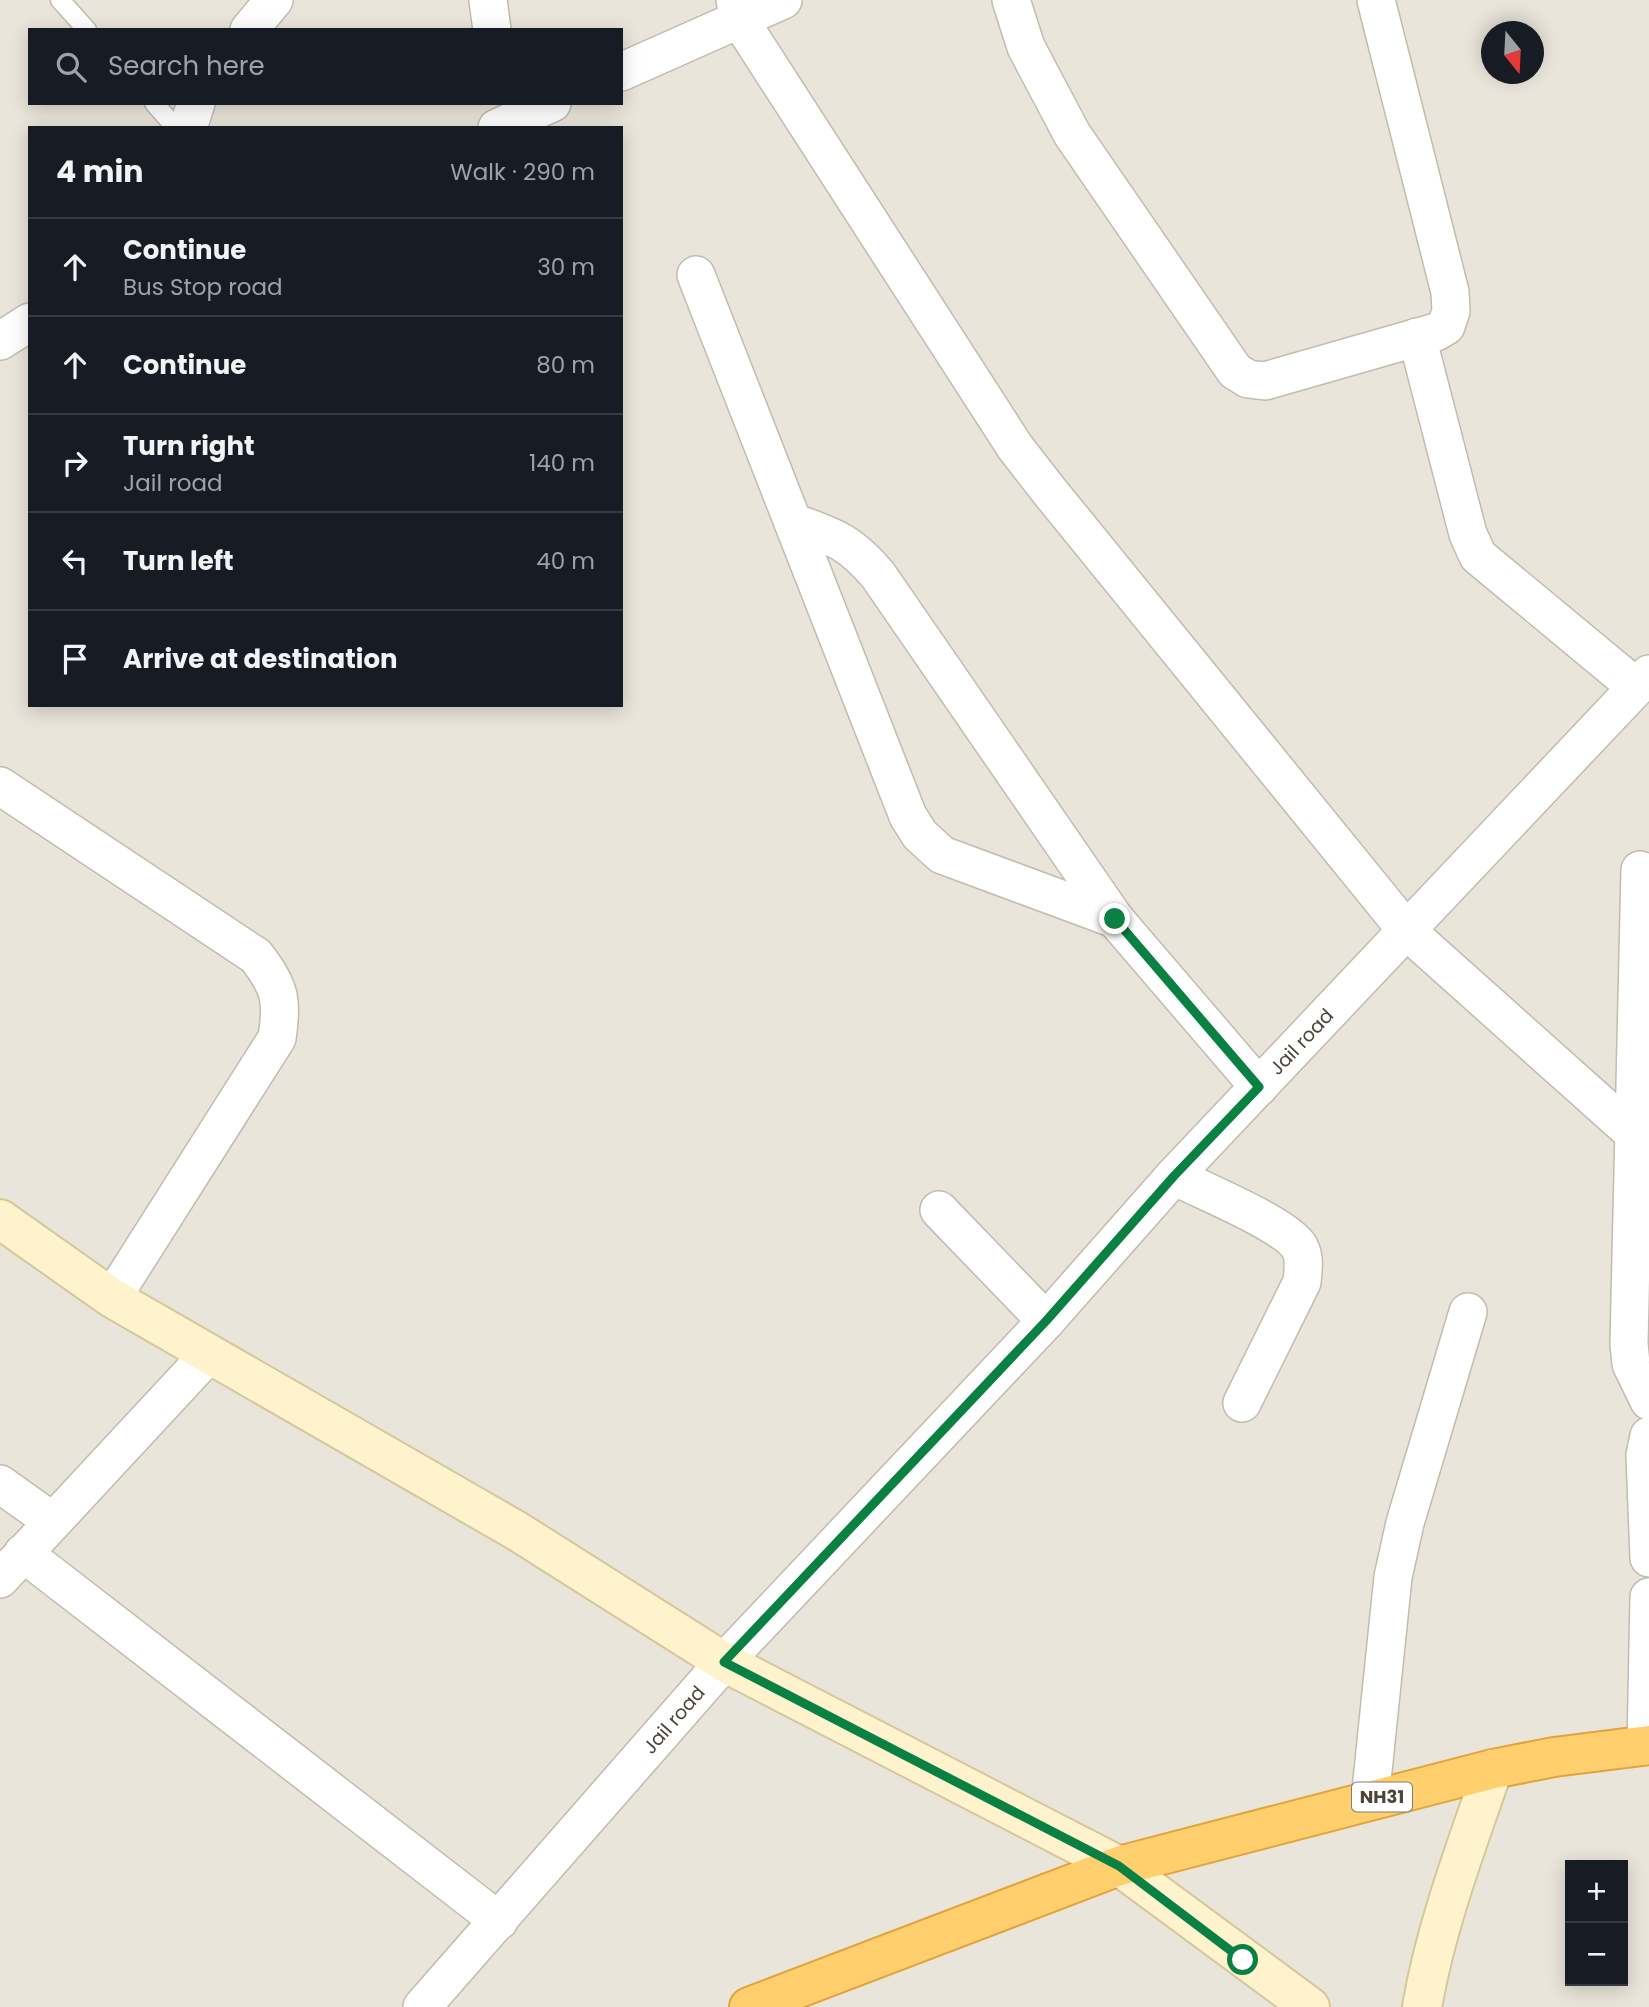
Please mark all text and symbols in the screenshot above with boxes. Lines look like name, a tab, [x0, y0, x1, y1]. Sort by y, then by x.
north arrow	[1481, 21, 1544, 84]
search box	[28, 28, 623, 105]
icon: search	[52, 48, 90, 86]
text: Search here	[108, 48, 265, 84]
text: 4 min	[56, 150, 144, 193]
text: Walk · 290 m	[450, 156, 595, 188]
text: Continue	[123, 232, 246, 268]
icon: ahead	[56, 248, 94, 286]
text: 30 m	[537, 251, 595, 283]
text: Bus Stop road	[123, 271, 283, 303]
icon: ahead	[56, 346, 94, 384]
text: Continue	[123, 347, 246, 383]
text: 80 m	[536, 349, 595, 381]
text: Turn right	[123, 428, 255, 464]
icon: right	[56, 444, 94, 482]
text: 140 m	[529, 447, 595, 479]
text: Jail road	[123, 467, 223, 499]
icon: left	[56, 542, 94, 580]
text: Turn left	[123, 543, 234, 579]
text: 40 m	[536, 545, 595, 577]
icon: arrive	[56, 640, 94, 678]
text: Arrive at destination	[123, 641, 398, 677]
route end	[1099, 903, 1130, 934]
street label: Jail road	[1263, 1003, 1340, 1081]
street label: Jail road	[637, 1680, 711, 1760]
road number: NH31	[1352, 1782, 1412, 1812]
map controls	[1565, 1860, 1628, 1986]
button: +	[1565, 1860, 1628, 1923]
button: −	[1565, 1923, 1628, 1986]
route start	[1227, 1944, 1258, 1975]

